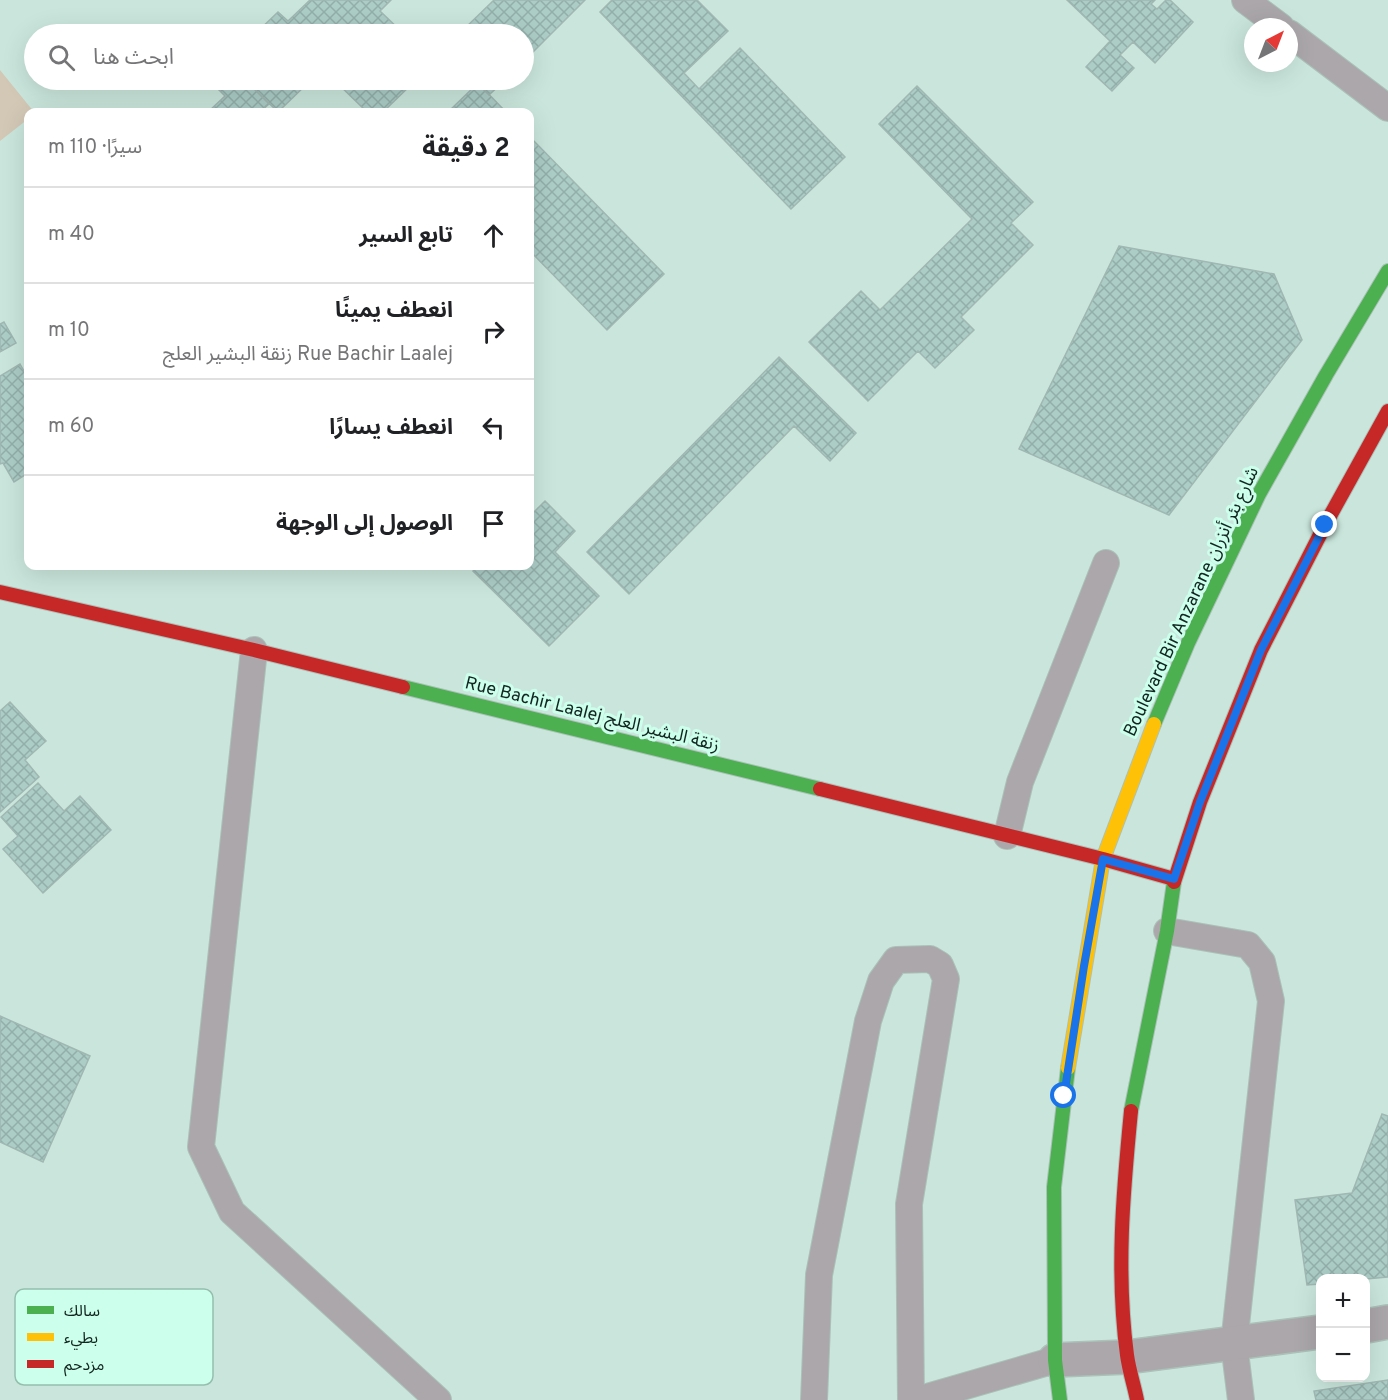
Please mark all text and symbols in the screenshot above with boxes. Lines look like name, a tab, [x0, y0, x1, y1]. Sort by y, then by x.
north arrow	[1244, 18, 1298, 72]
search box	[24, 24, 534, 90]
icon: search	[45, 41, 78, 74]
text: ابحث هنا	[93, 45, 174, 72]
text: 2 دقيقة	[422, 133, 510, 166]
text: سيرًا · 110 m	[48, 135, 142, 161]
icon: ahead	[477, 219, 510, 252]
text: 40 m	[48, 222, 95, 248]
text: تابع السير	[359, 223, 453, 250]
text: انعطف يمينًا	[335, 298, 453, 325]
icon: right	[477, 315, 510, 348]
text: 10 m	[48, 318, 90, 344]
text: Rue Bachir Laalej زنقة البشير العلج	[163, 342, 453, 368]
icon: left	[477, 411, 510, 444]
text: 60 m	[48, 414, 94, 440]
text: انعطف يسارًا	[329, 415, 453, 442]
street label: Boulevard Bir Anzarane شارع بئر أنزران	[1118, 463, 1266, 741]
icon: arrive	[477, 507, 510, 540]
text: الوصول إلى الوجهة	[276, 511, 453, 538]
route end	[1311, 511, 1337, 537]
street label: Rue Bachir Laalej زنقة البشير العلج	[462, 672, 722, 758]
route start	[1050, 1082, 1076, 1108]
map controls	[1316, 1274, 1370, 1382]
button: +	[1316, 1274, 1370, 1328]
legend	[15, 1289, 213, 1385]
text: سالك	[64, 1302, 100, 1322]
button: −	[1316, 1328, 1370, 1382]
text: بطيء	[64, 1329, 98, 1350]
text: مزدحم	[64, 1356, 104, 1377]

